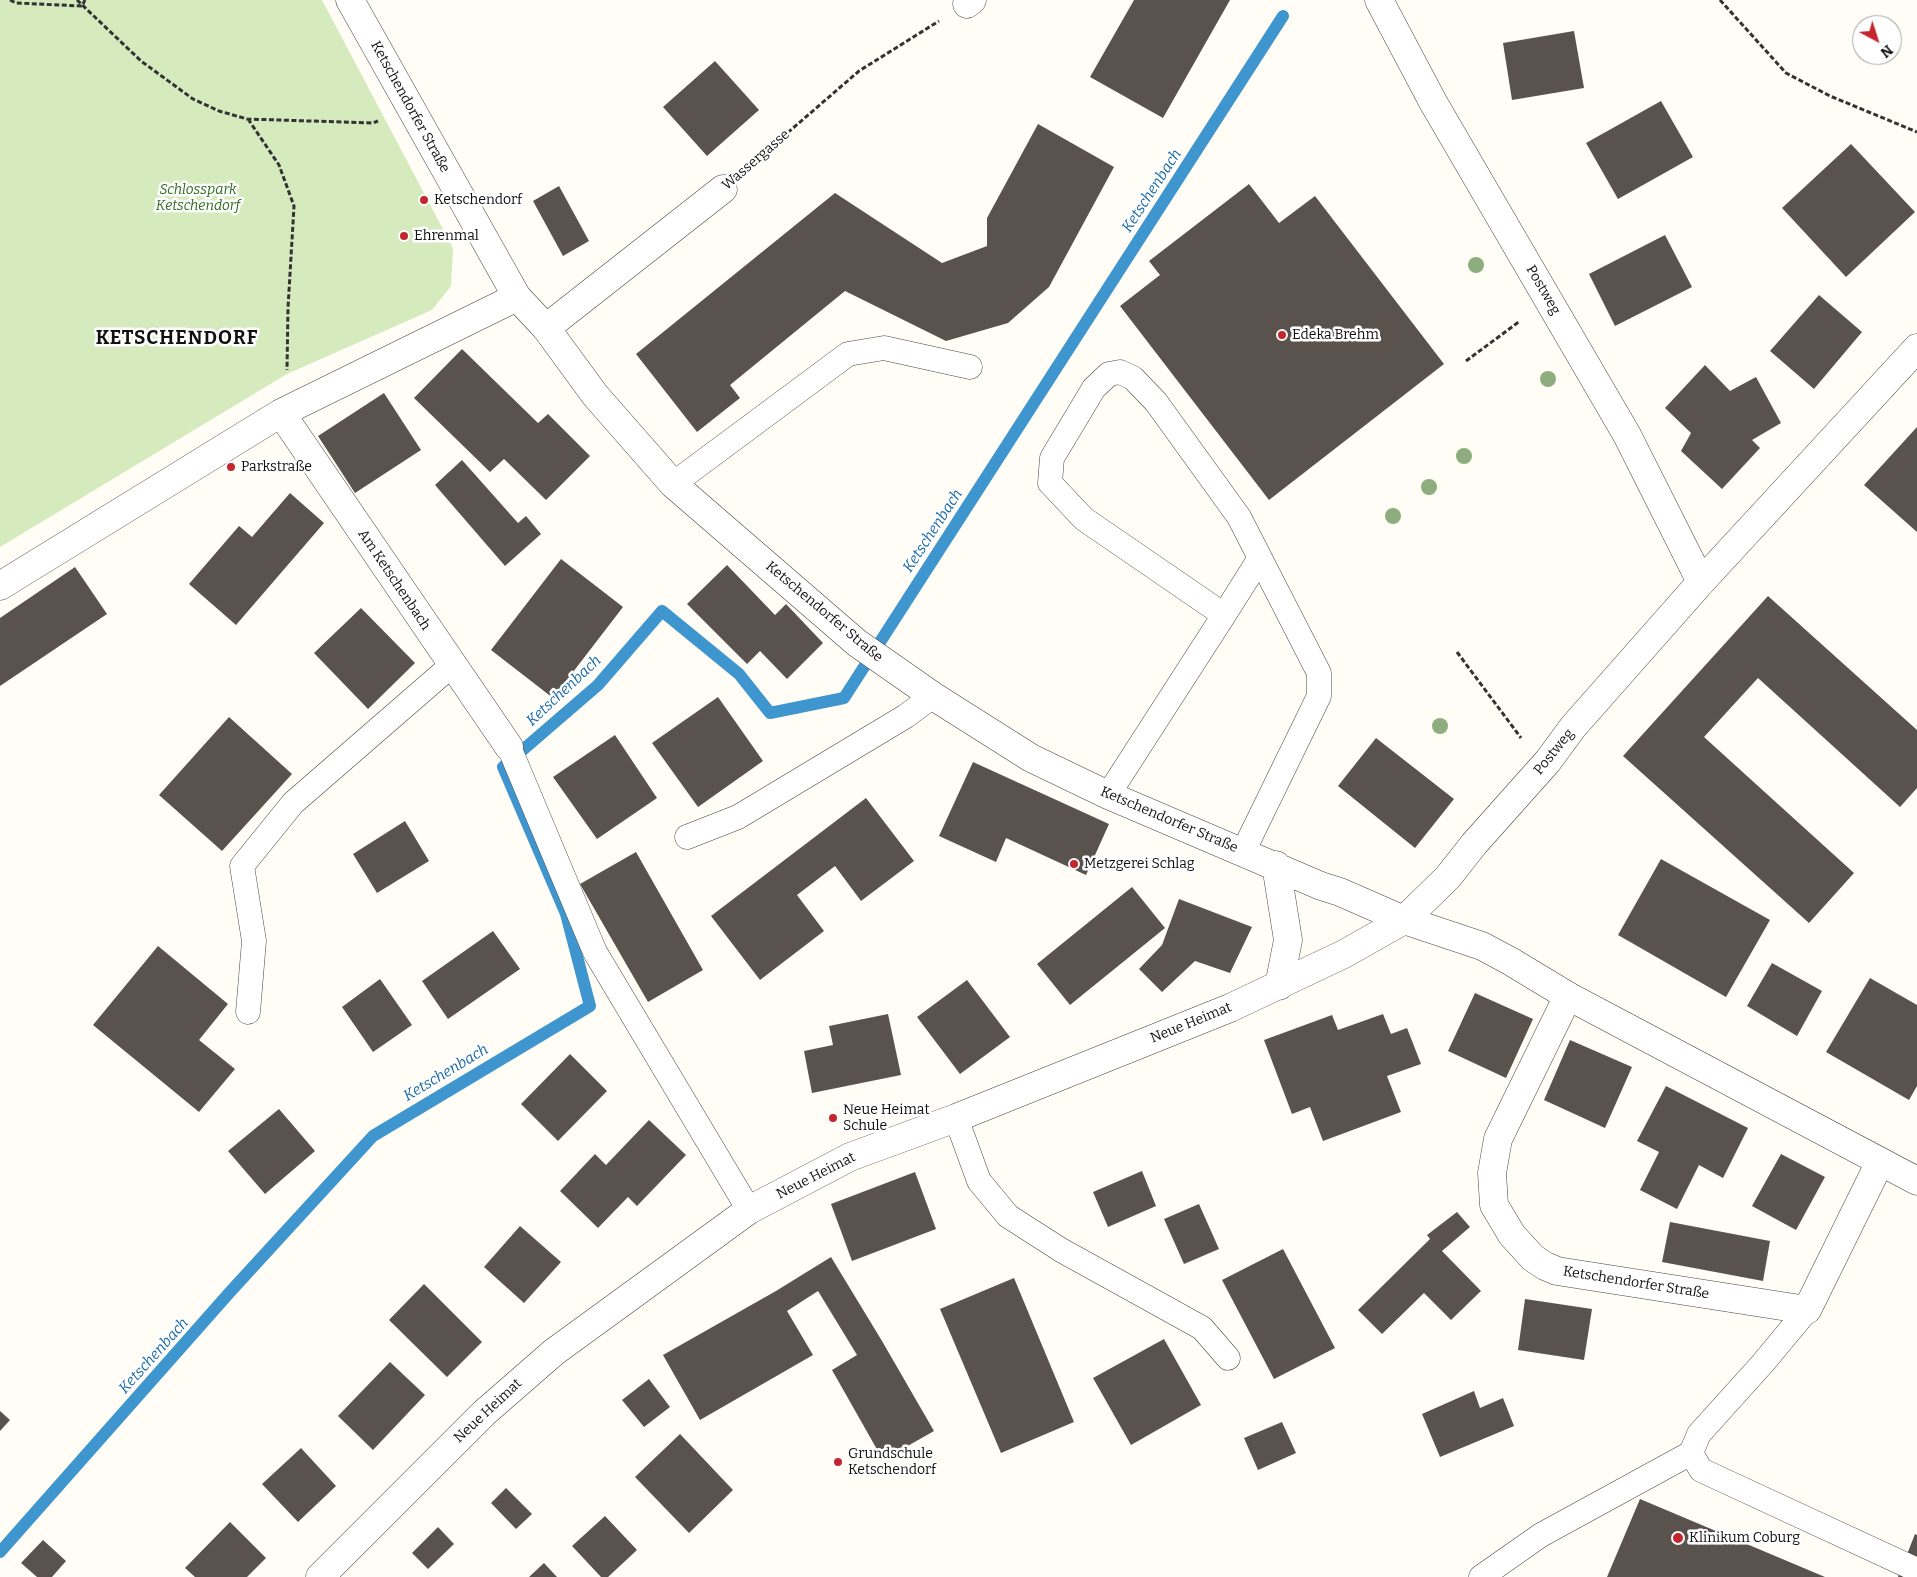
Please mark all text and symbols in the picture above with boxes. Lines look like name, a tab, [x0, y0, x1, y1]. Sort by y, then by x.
north arrow	[1852, 15, 1902, 65]
street label: Ketschendorfer Straße	[367, 38, 453, 176]
text: N	[1877, 41, 1896, 61]
street label: Wassergasse	[719, 126, 793, 194]
water label: Ketschenbach	[1118, 146, 1186, 236]
park label: Schlosspark Ketschendorf	[156, 182, 240, 214]
place label: Ketschendorf	[434, 192, 522, 208]
marker: Ketschendorf	[418, 194, 430, 206]
place label: Ehrenmal	[414, 228, 479, 244]
marker: Ehrenmal	[398, 230, 410, 242]
street label: Postweg	[1522, 262, 1564, 318]
place label: Edeka Brehm	[1292, 327, 1379, 343]
district label: KETSCHENDORF	[94, 328, 260, 350]
marker: Edeka Brehm	[1276, 329, 1288, 341]
place label: Parkstraße	[241, 459, 312, 475]
marker: Parkstraße	[225, 461, 237, 473]
water label: Ketschenbach	[899, 486, 967, 576]
street label: Am Ketschenbach	[354, 526, 434, 634]
street label: Ketschendorfer Straße	[762, 558, 886, 666]
water label: Ketschenbach	[523, 652, 605, 730]
street label: Postweg	[1530, 726, 1578, 778]
street label: Ketschendorfer Straße	[1098, 783, 1240, 857]
place label: Metzgerei Schlag	[1084, 856, 1195, 872]
marker: Metzgerei Schlag	[1068, 858, 1080, 870]
street label: Neue Heimat	[1148, 999, 1234, 1047]
water label: Ketschenbach	[400, 1041, 492, 1105]
place label: Neue Heimat Schule	[843, 1102, 929, 1134]
marker: Neue Heimat Schule	[827, 1112, 839, 1124]
street label: Neue Heimat	[774, 1149, 858, 1203]
street label: Ketschendorfer Straße	[1562, 1263, 1710, 1303]
water label: Ketschenbach	[115, 1315, 193, 1397]
street label: Neue Heimat	[451, 1375, 525, 1447]
place label: Grundschule Ketschendorf	[848, 1446, 936, 1478]
marker: Grundschule Ketschendorf	[832, 1456, 844, 1468]
place label: Klinikum Coburg	[1689, 1530, 1800, 1546]
marker: Klinikum Coburg	[1671, 1531, 1685, 1545]

